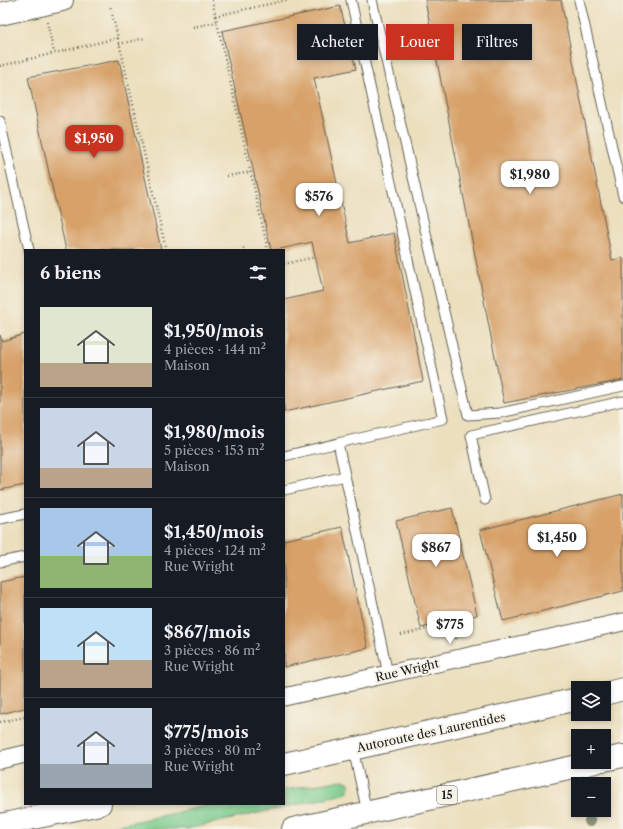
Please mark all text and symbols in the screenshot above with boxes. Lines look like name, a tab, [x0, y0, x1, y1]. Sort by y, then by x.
chip: Acheter	[297, 24, 378, 60]
chip: Louer	[386, 24, 454, 60]
chip: Filtres	[462, 24, 532, 60]
pin: $1,950	[61, 125, 127, 159]
text: $1,950	[74, 130, 114, 146]
pin: $1,980	[497, 161, 563, 195]
text: $1,980	[510, 166, 550, 182]
pin: $576	[295, 183, 343, 217]
text: $576	[305, 188, 333, 204]
icon: filters	[247, 262, 269, 284]
text: 6 biens	[40, 263, 101, 283]
text: $1,950/mois	[164, 321, 264, 341]
icon: home	[72, 323, 120, 371]
text: 4 pièces · 144 m²	[164, 341, 266, 357]
text: Maison	[164, 357, 210, 373]
text: $1,980/mois	[164, 422, 265, 442]
icon: home	[72, 424, 120, 472]
text: 5 pièces · 153 m²	[164, 442, 265, 458]
text: Maison	[164, 458, 210, 474]
text: $1,450/mois	[164, 522, 264, 542]
icon: home	[72, 524, 120, 572]
pin: $1,450	[524, 524, 590, 558]
text: $1,450	[537, 529, 577, 545]
pin: $867	[412, 534, 460, 568]
text: $867	[421, 539, 451, 555]
text: 4 pièces · 124 m²	[164, 542, 266, 558]
text: Rue Wright	[164, 558, 234, 574]
pin: $775	[426, 611, 474, 645]
text: $775	[436, 616, 464, 632]
text: $867/mois	[164, 622, 250, 642]
icon: home	[72, 624, 120, 672]
text: 3 pièces · 86 m²	[164, 642, 260, 658]
street label: Rue Wright	[374, 655, 441, 685]
text: Rue Wright	[164, 658, 234, 674]
map controls	[571, 681, 611, 817]
button: layers	[571, 681, 611, 721]
street label: Autoroute des Laurentides	[354, 709, 507, 755]
text: $775/mois	[164, 722, 249, 742]
icon: home	[72, 724, 120, 772]
button: +	[571, 729, 611, 769]
text: 3 pièces · 80 m²	[164, 742, 261, 758]
text: Rue Wright	[164, 758, 234, 774]
button: −	[571, 777, 611, 817]
road number: 15	[437, 786, 457, 804]

